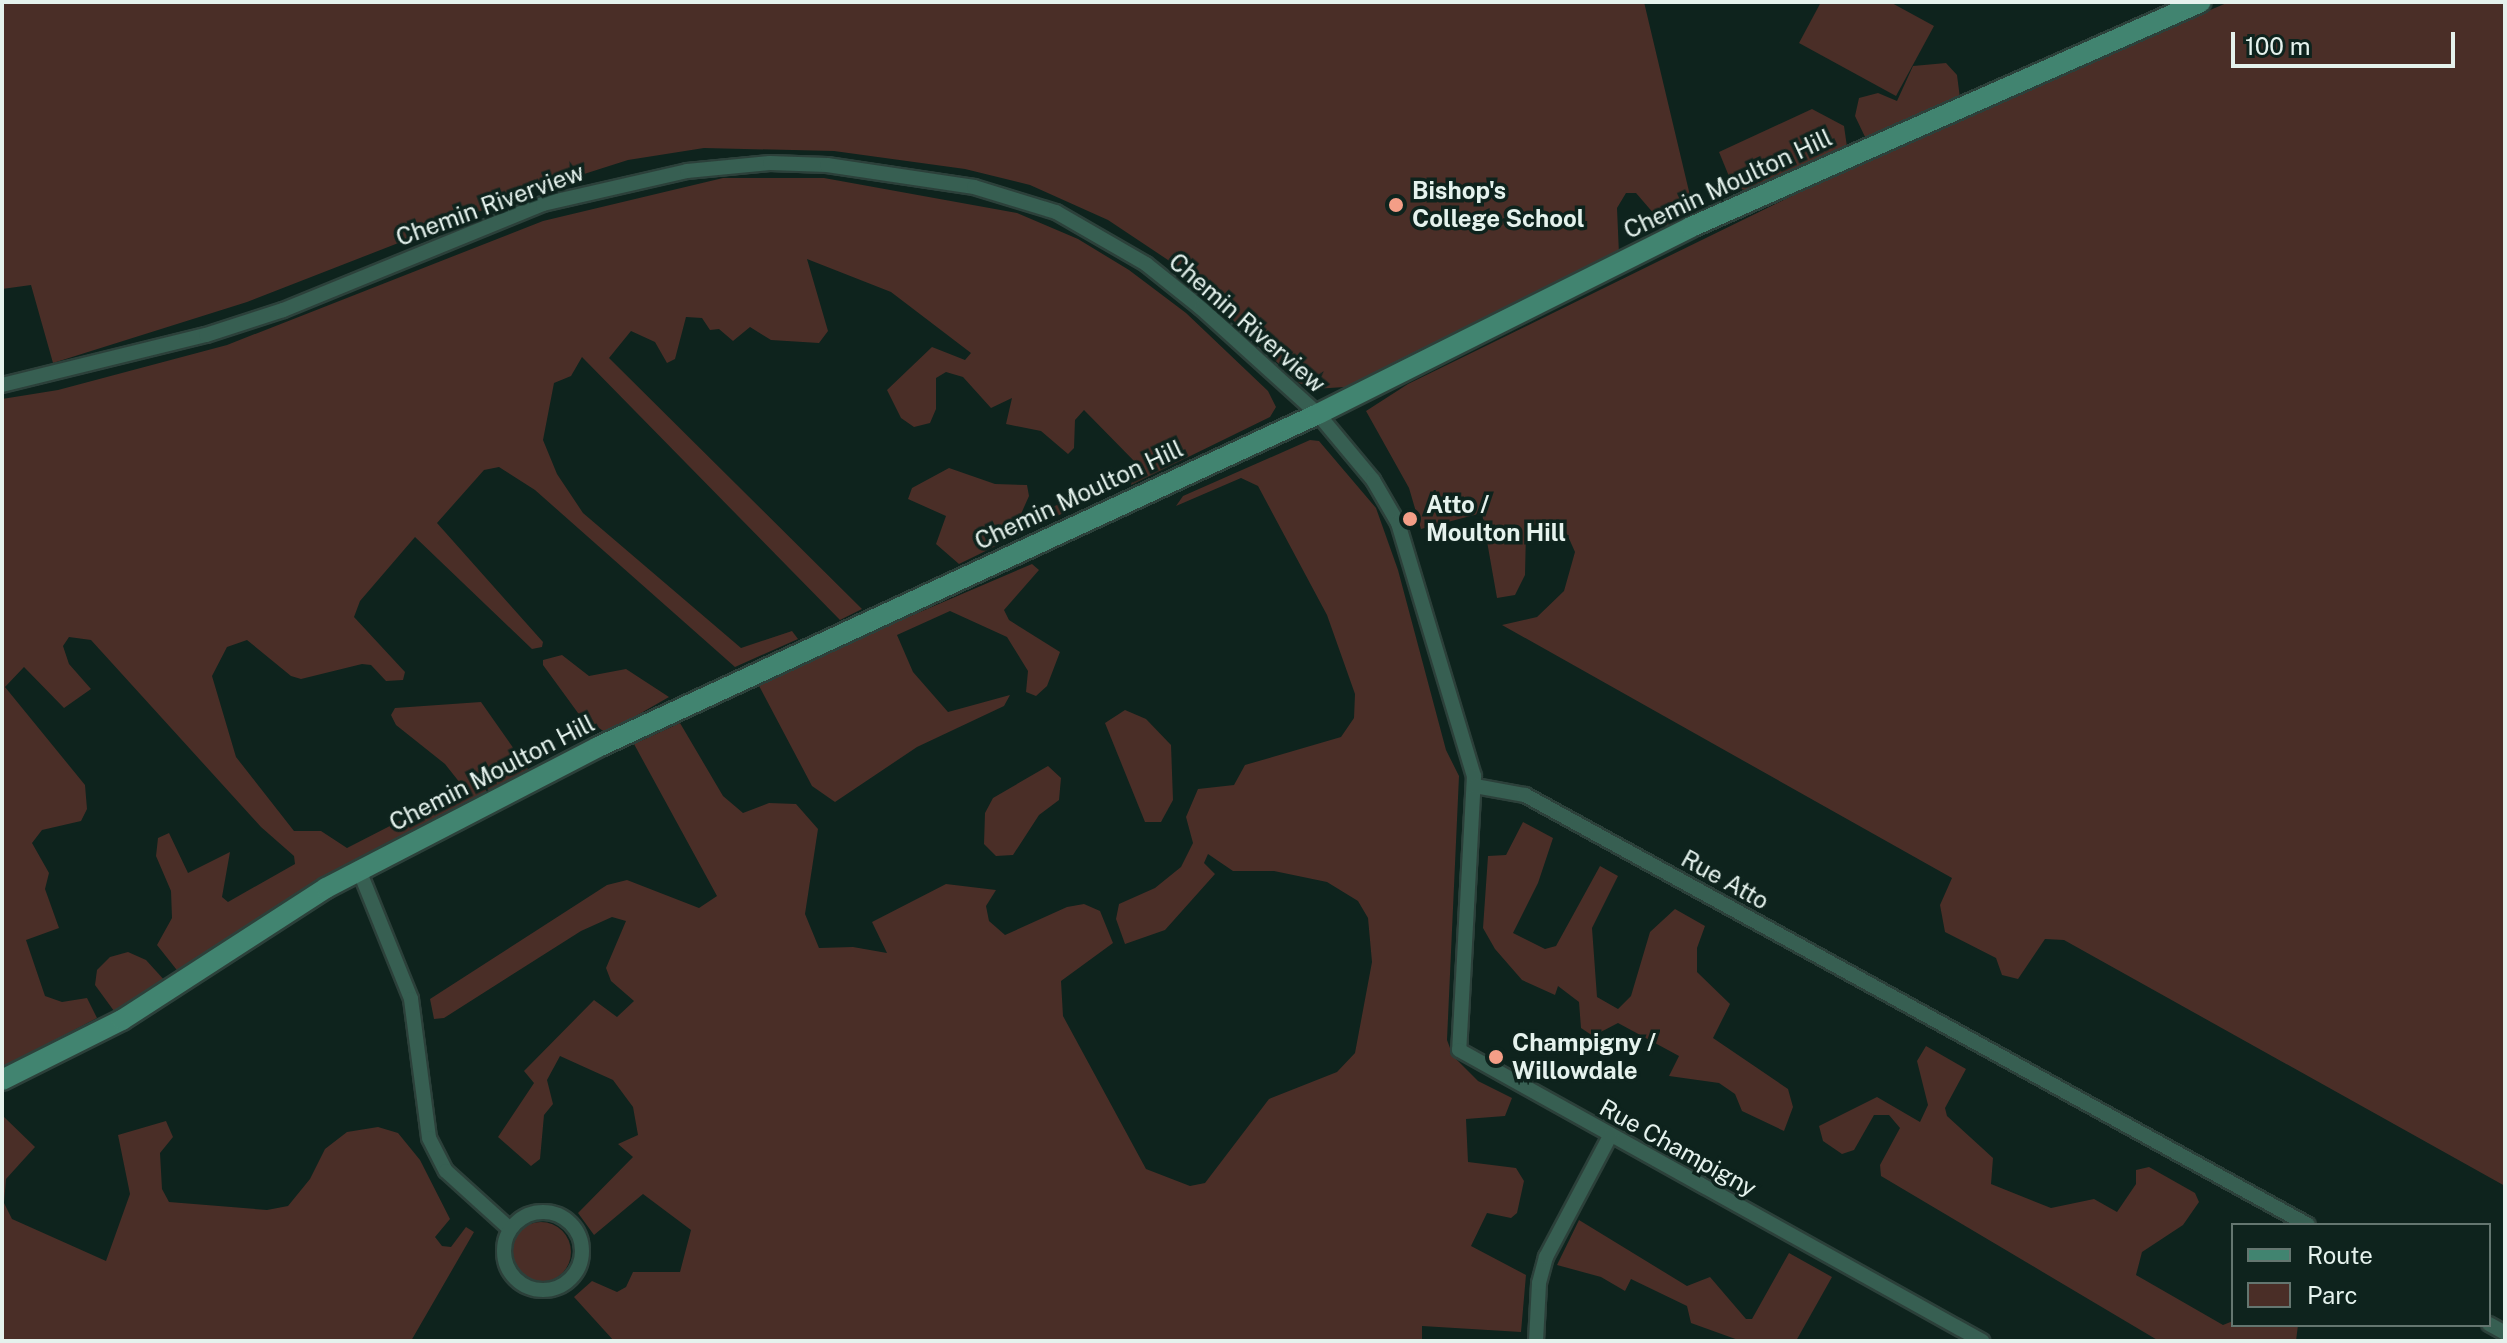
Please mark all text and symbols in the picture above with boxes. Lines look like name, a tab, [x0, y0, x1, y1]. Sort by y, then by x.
scale bar	[2235, 16, 2459, 66]
text: 100 m	[2245, 32, 2311, 60]
street label: Chemin Moulton Hill	[1619, 123, 1837, 245]
street label: Chemin Riverview	[392, 158, 588, 252]
place label: Bishop's College School	[1412, 177, 1585, 233]
marker: Bishop's College School	[1387, 196, 1405, 214]
street label: Chemin Riverview	[1163, 247, 1331, 399]
street label: Chemin Moulton Hill	[970, 434, 1188, 556]
place label: Atto / Moulton Hill	[1426, 491, 1566, 547]
marker: Atto / Moulton Hill	[1401, 510, 1419, 528]
street label: Chemin Moulton Hill	[385, 709, 599, 837]
street label: Rue Atto	[1676, 844, 1774, 916]
place label: Champigny / Willowdale	[1512, 1029, 1656, 1085]
marker: Champigny / Willowdale	[1487, 1048, 1505, 1066]
street label: Rue Champigny	[1594, 1093, 1762, 1203]
legend	[2231, 1223, 2491, 1327]
text: Route	[2307, 1241, 2373, 1269]
text: Parc	[2307, 1281, 2358, 1309]

